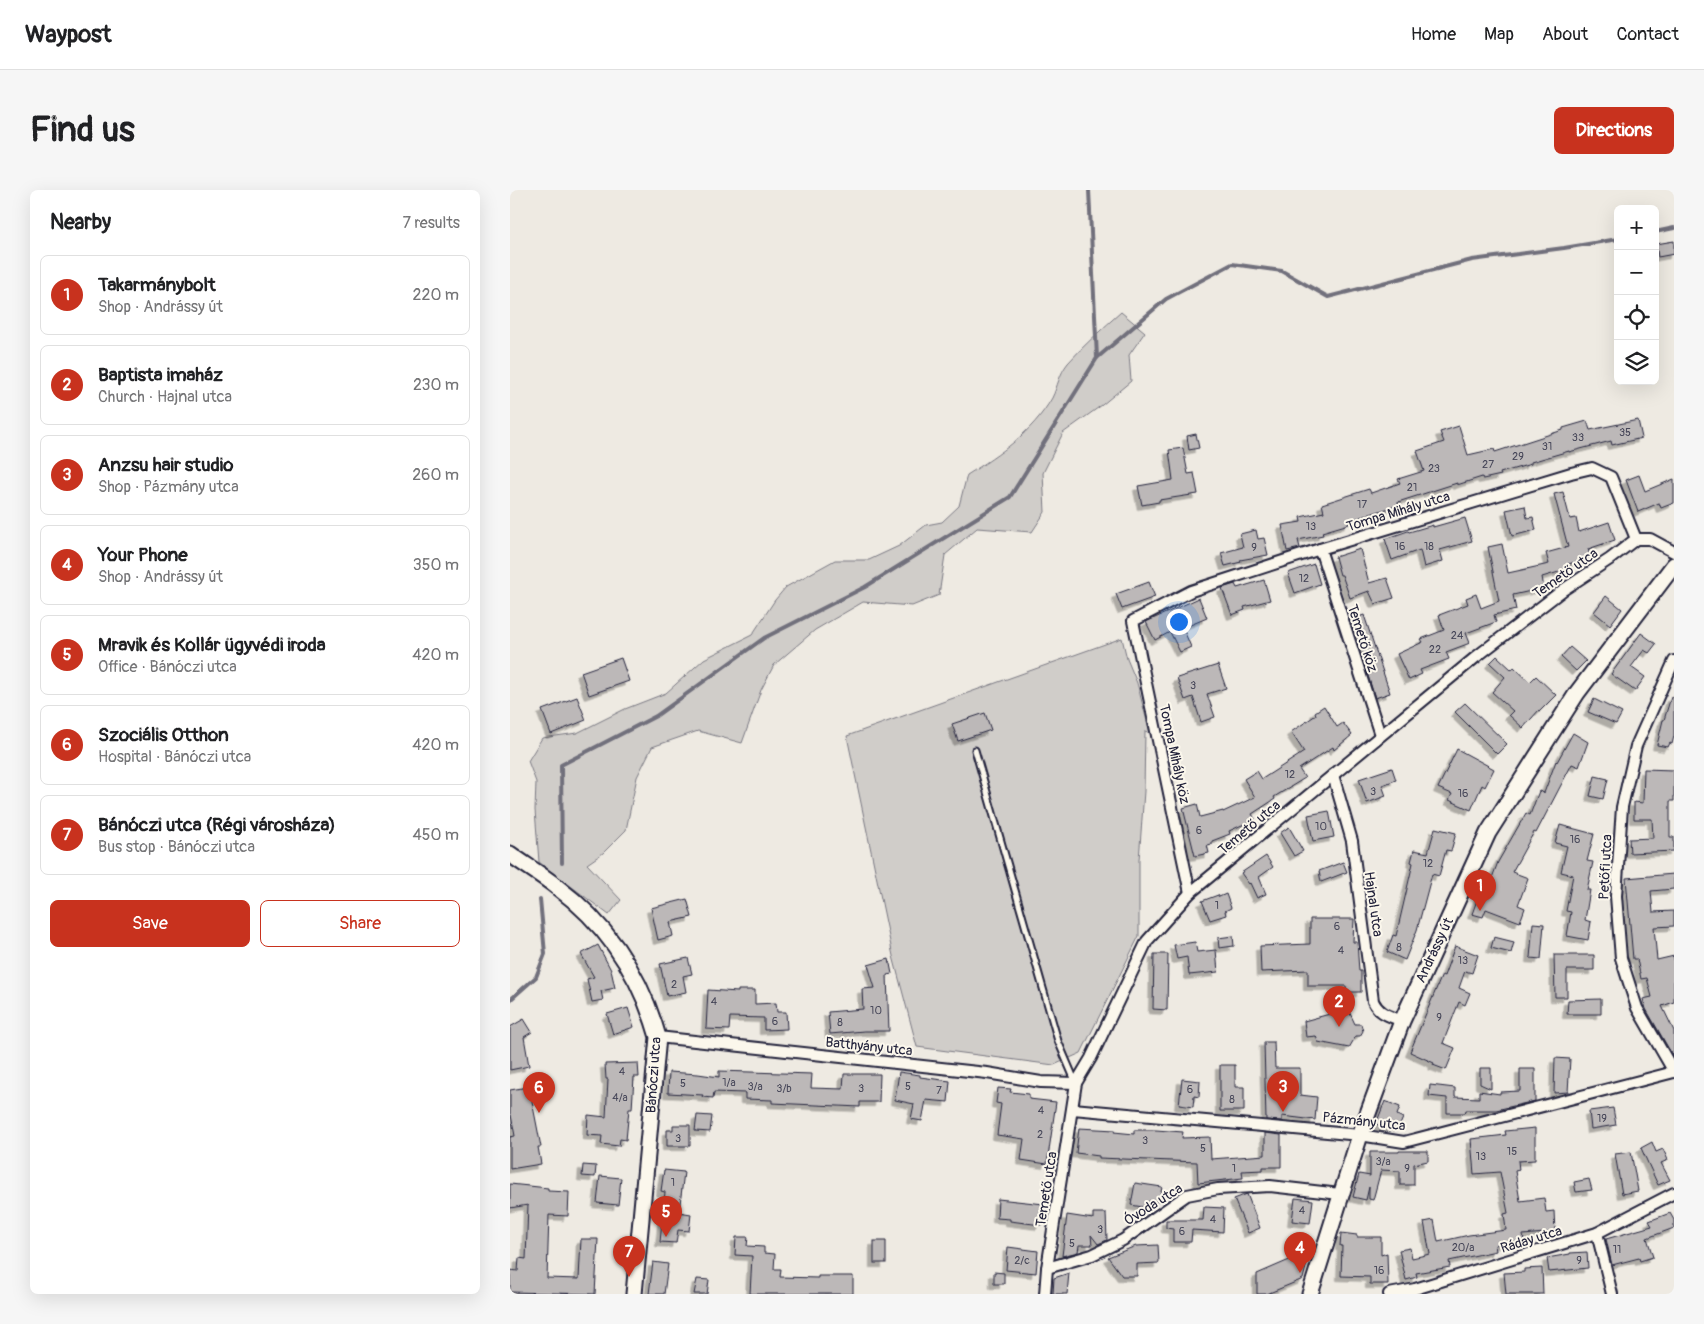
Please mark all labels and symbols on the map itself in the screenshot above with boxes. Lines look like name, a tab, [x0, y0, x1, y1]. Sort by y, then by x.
house number: 35	[1619, 426, 1631, 439]
house number: 33	[1572, 431, 1584, 444]
house number: 31	[1542, 440, 1552, 453]
house number: 29	[1512, 450, 1524, 463]
house number: 27	[1482, 458, 1494, 471]
house number: 23	[1428, 462, 1440, 475]
house number: 21	[1407, 481, 1417, 494]
street label: Tompa Mihály utca	[1344, 488, 1452, 535]
house number: 17	[1357, 498, 1367, 511]
house number: 13	[1306, 520, 1316, 533]
house number: 16	[1395, 540, 1405, 553]
house number: 18	[1424, 540, 1434, 553]
house number: 9	[1251, 541, 1257, 554]
street label: Temető utca	[1529, 545, 1601, 602]
house number: 12	[1299, 572, 1309, 585]
street label: Temető köz	[1344, 602, 1381, 674]
your location	[1166, 609, 1192, 635]
house number: 24	[1451, 629, 1464, 642]
house number: 22	[1429, 643, 1441, 656]
house number: 3	[1190, 679, 1196, 692]
street label: Tompa Mihály köz	[1156, 703, 1193, 806]
house number: 12	[1285, 768, 1295, 781]
house number: 3	[1370, 785, 1376, 798]
house number: 16	[1458, 787, 1468, 800]
street label: Temető utca	[1215, 797, 1284, 858]
house number: 10	[1315, 820, 1327, 833]
house number: 6	[1196, 824, 1202, 837]
house number: 16	[1570, 833, 1580, 846]
street label: Petőfi utca	[1595, 834, 1616, 900]
house number: 12	[1423, 857, 1433, 870]
street label: Hajnal utca	[1361, 870, 1386, 938]
pin: 1	[1464, 870, 1496, 911]
house number: 1	[1215, 899, 1219, 912]
street label: Andrássy út	[1412, 915, 1457, 985]
house number: 6	[1334, 920, 1340, 933]
house number: 8	[1396, 941, 1402, 954]
house number: 4	[1338, 944, 1345, 957]
house number: 13	[1458, 954, 1468, 967]
house number: 2	[671, 978, 677, 991]
pin: 2	[1323, 986, 1355, 1027]
house number: 4	[711, 995, 718, 1008]
house number: 10	[870, 1004, 882, 1017]
house number: 9	[1436, 1011, 1442, 1024]
house number: 6	[772, 1015, 778, 1028]
house number: 8	[837, 1016, 843, 1029]
street label: Batthyány utca	[825, 1033, 913, 1060]
street label: Bánóczi utca	[642, 1036, 665, 1114]
house number: 4	[619, 1065, 626, 1078]
pin: 3	[1267, 1071, 1299, 1112]
pin: 6	[523, 1072, 555, 1113]
house number: 1/a	[722, 1076, 736, 1089]
house number: 5	[680, 1077, 686, 1090]
house number: 3/a	[747, 1080, 763, 1093]
house number: 5	[905, 1080, 911, 1093]
house number: 3/b	[776, 1082, 792, 1095]
house number: 3	[858, 1082, 864, 1095]
house number: 6	[1187, 1083, 1193, 1096]
house number: 7	[936, 1084, 942, 1097]
house number: 4/a	[612, 1091, 628, 1104]
house number: 8	[1229, 1093, 1235, 1106]
house number: 4	[1038, 1104, 1045, 1117]
street label: Pázmány utca	[1322, 1109, 1406, 1134]
house number: 19	[1597, 1112, 1607, 1125]
house number: 2	[1037, 1128, 1043, 1141]
house number: 3	[675, 1132, 681, 1145]
house number: 3	[1142, 1134, 1148, 1147]
house number: 5	[1200, 1142, 1206, 1155]
house number: 15	[1507, 1145, 1517, 1158]
street label: Temető utca	[1032, 1150, 1061, 1228]
house number: 13	[1476, 1150, 1486, 1163]
house number: 3/a	[1375, 1155, 1391, 1168]
house number: 1	[1232, 1162, 1236, 1175]
house number: 9	[1404, 1162, 1410, 1175]
house number: 1	[671, 1176, 675, 1189]
street label: Óvoda utca	[1120, 1179, 1186, 1229]
pin: 5	[650, 1196, 682, 1237]
house number: 4	[1299, 1204, 1306, 1217]
house number: 4	[1210, 1213, 1217, 1226]
street label: Ráday utca	[1498, 1222, 1564, 1257]
house number: 3	[1097, 1223, 1103, 1236]
house number: 6	[1179, 1225, 1185, 1238]
pin: 4	[1284, 1232, 1316, 1273]
pin: 7	[613, 1236, 645, 1277]
house number: 5	[1069, 1237, 1075, 1250]
house number: 20/a	[1452, 1241, 1474, 1254]
house number: 11	[1613, 1243, 1621, 1256]
house number: 2/c	[1014, 1254, 1030, 1267]
house number: 9	[1576, 1254, 1582, 1267]
house number: 16	[1374, 1264, 1384, 1277]

